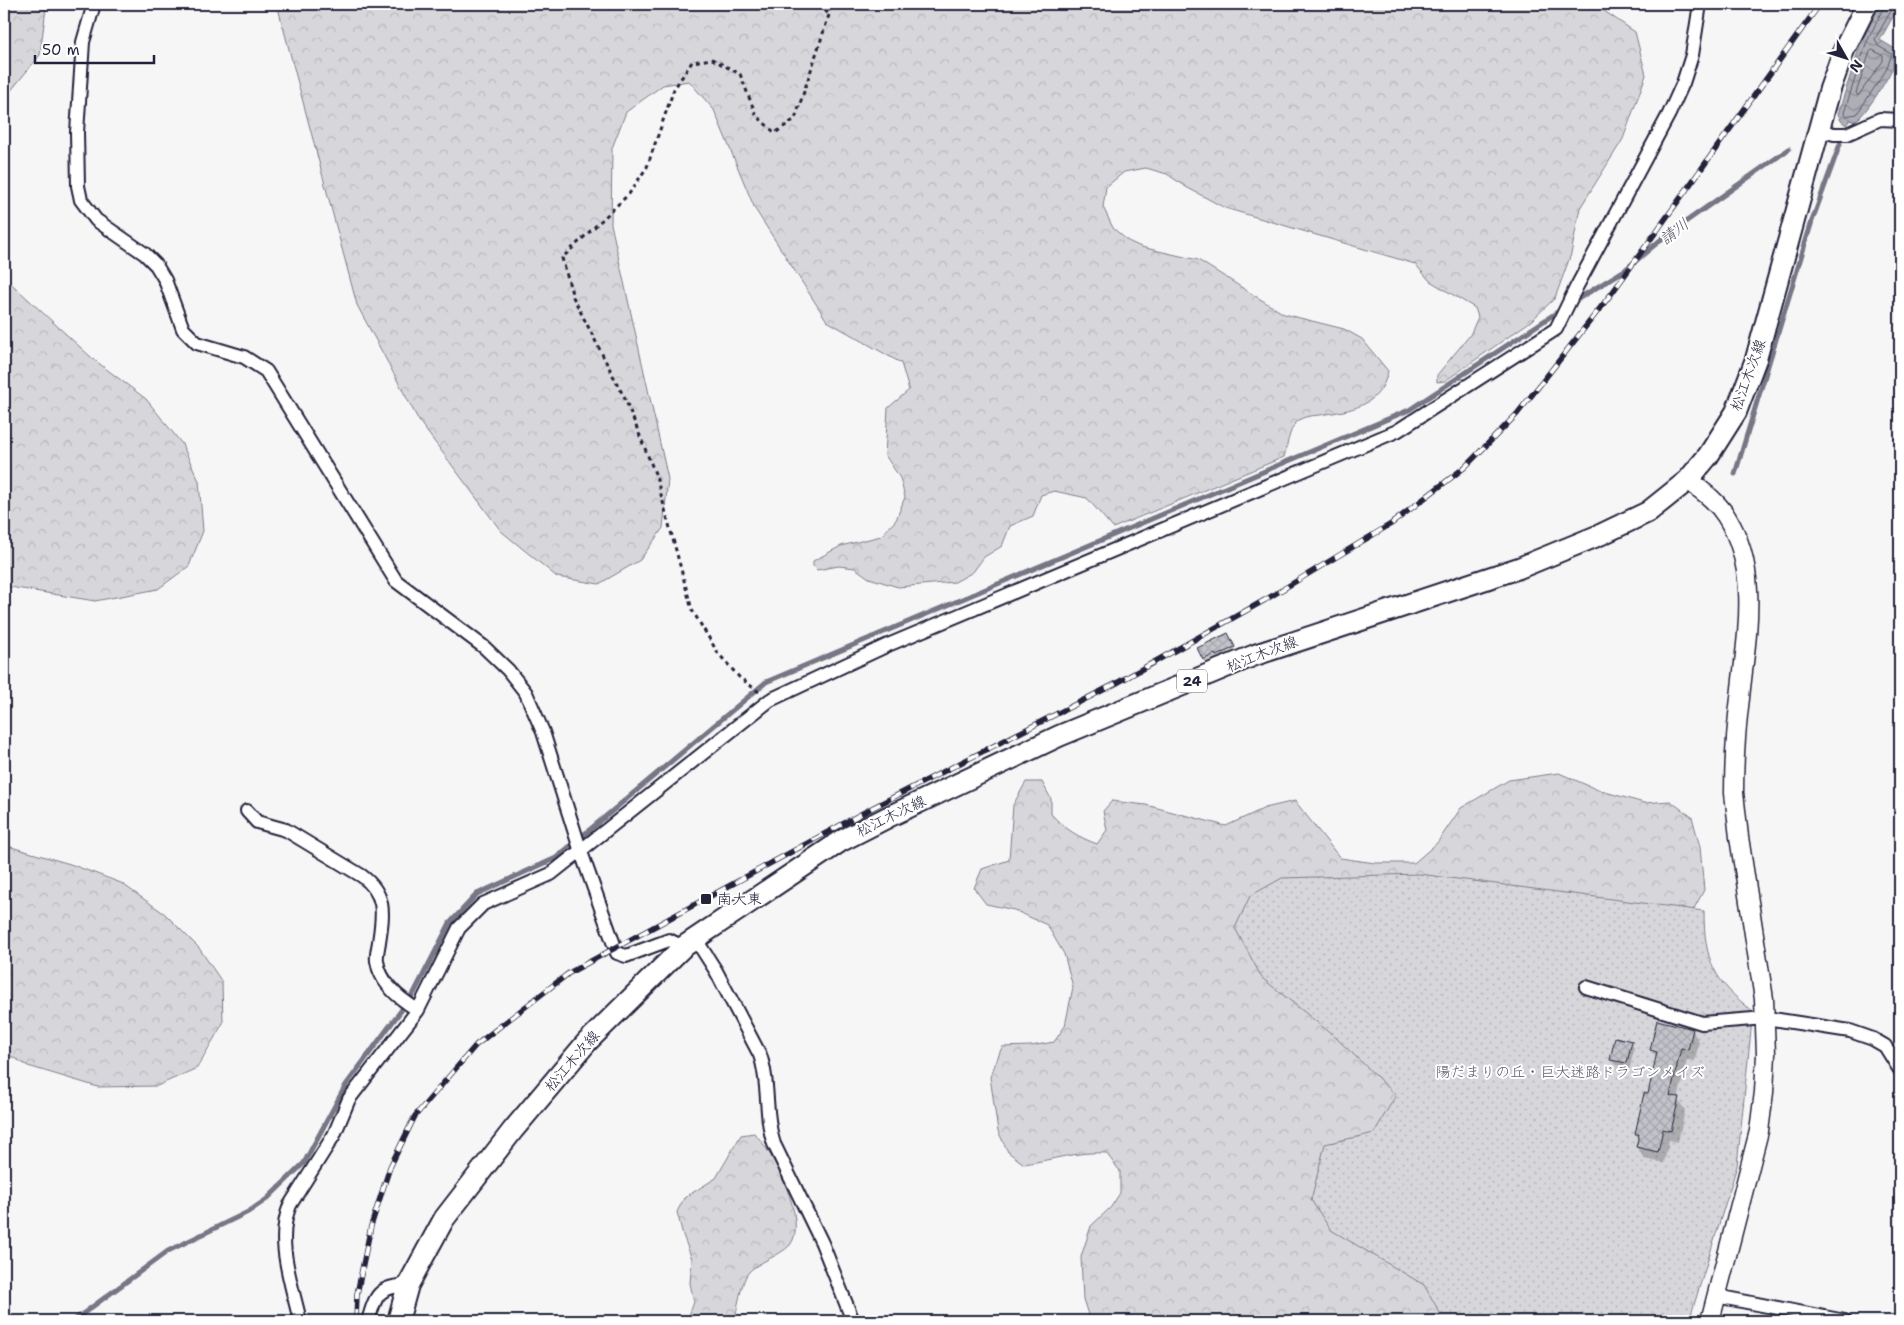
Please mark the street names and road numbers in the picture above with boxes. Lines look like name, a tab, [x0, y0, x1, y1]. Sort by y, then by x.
street label: 松江木次線	[1726, 336, 1770, 414]
street label: 松江木次線	[1223, 631, 1301, 677]
road number: 24	[1177, 669, 1207, 692]
street label: 松江木次線	[853, 791, 929, 841]
street label: 松江木次線	[540, 1026, 604, 1096]

